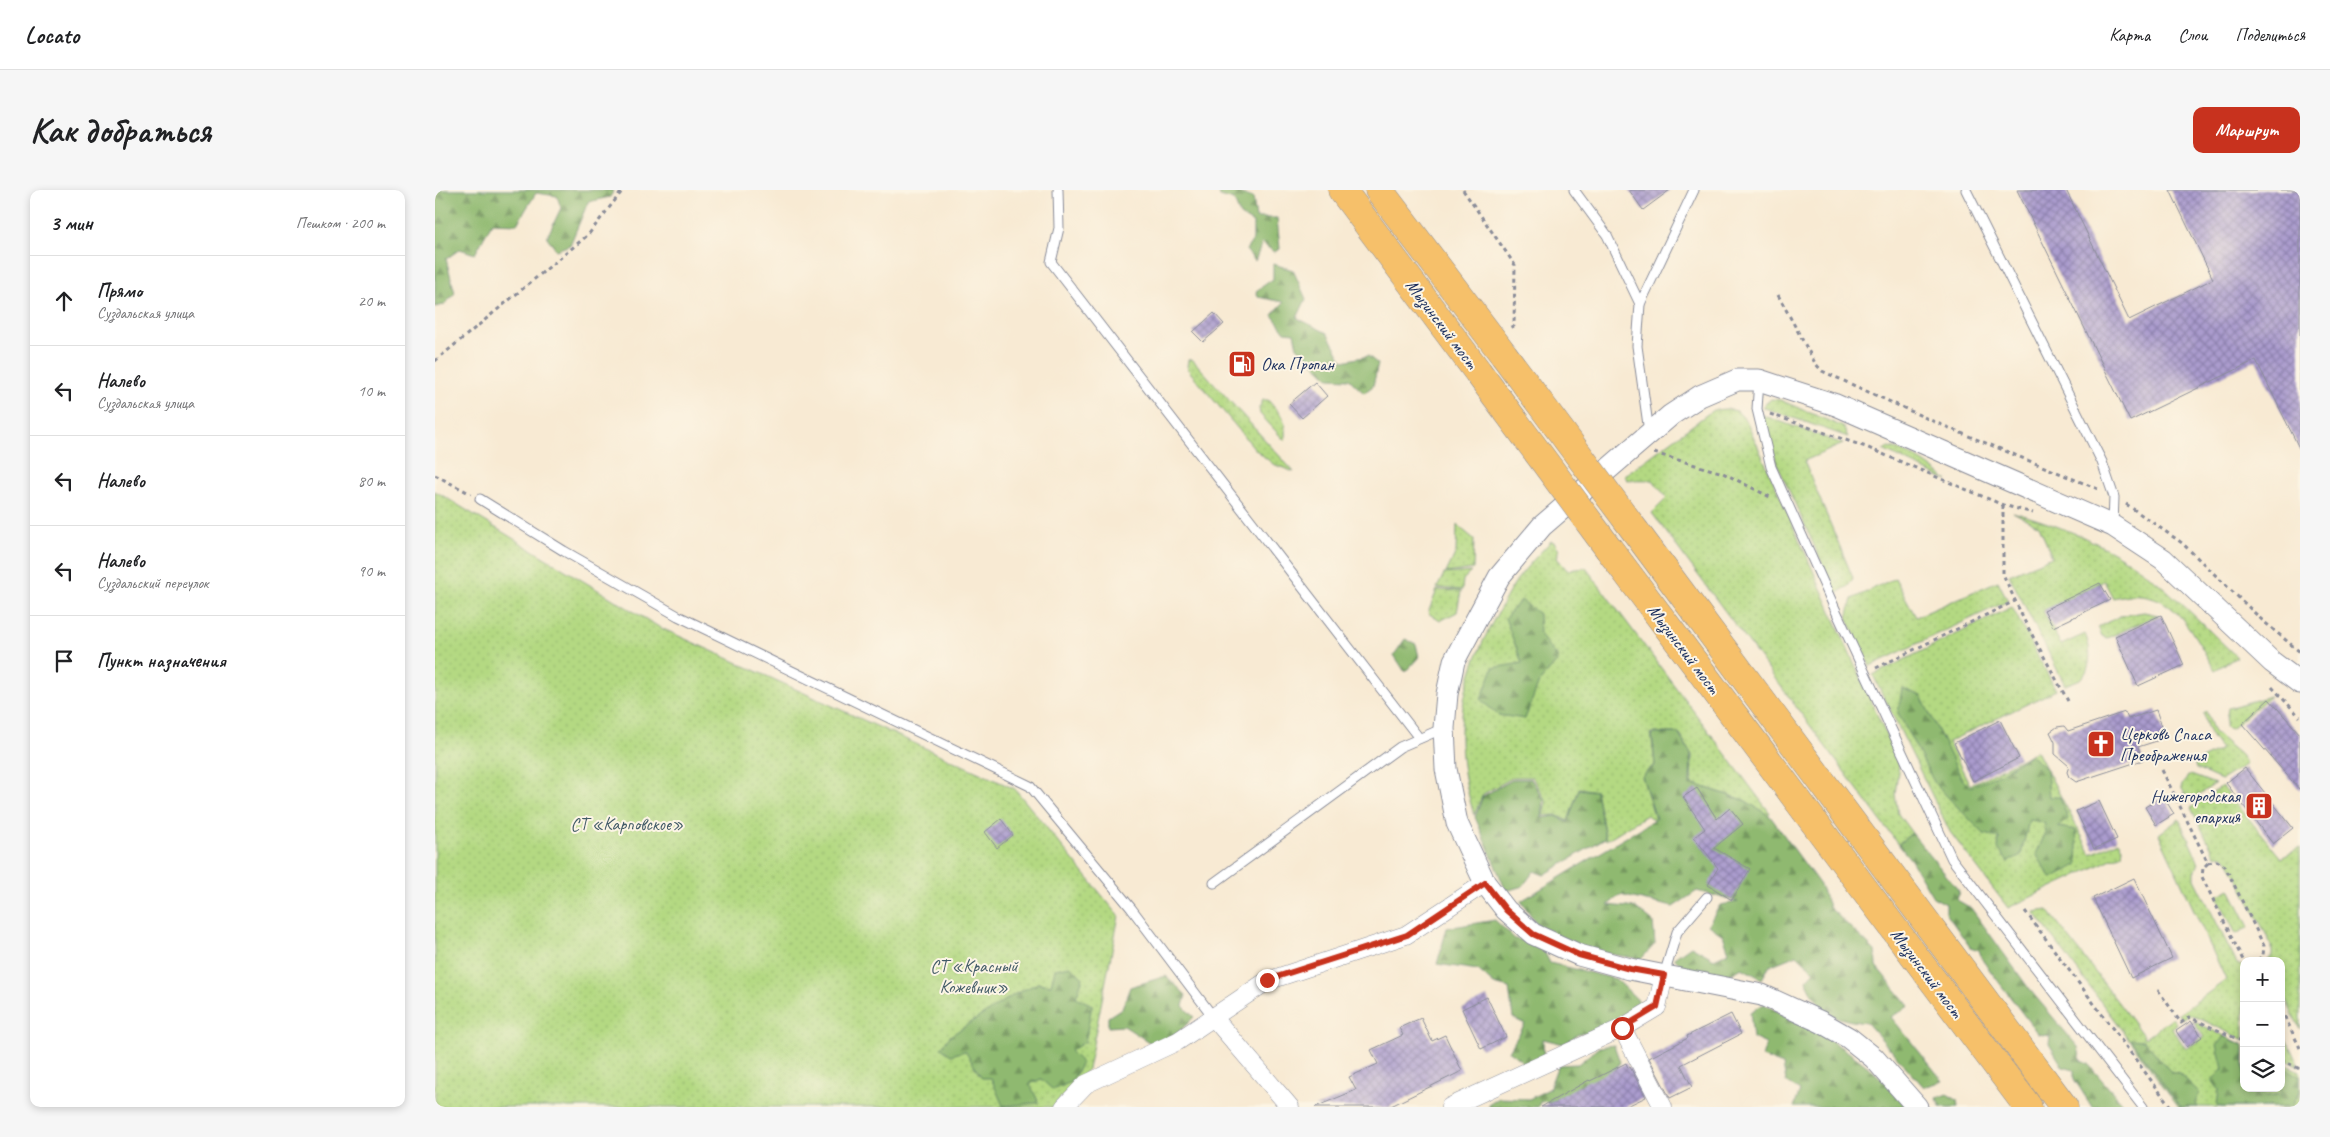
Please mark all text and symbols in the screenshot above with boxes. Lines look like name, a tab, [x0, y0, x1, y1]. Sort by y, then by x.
text: Locato	[25, 20, 79, 50]
text: Карта	[2109, 24, 2150, 46]
text: Слои	[2178, 24, 2207, 46]
text: Поделиться	[2235, 24, 2305, 46]
button: Маршрут	[2193, 107, 2300, 153]
text: Как добраться	[30, 108, 211, 153]
text: 3 мин	[50, 210, 93, 236]
text: Пешком · 200 m	[296, 213, 385, 233]
street label: Мызинский мост	[1400, 275, 1483, 375]
text: Прямо	[97, 279, 142, 303]
icon: ahead	[50, 287, 78, 315]
text: 20 m	[358, 291, 385, 311]
text: Суздальская улица	[97, 303, 194, 323]
fuel station icon: Ока Пропан	[1227, 349, 1257, 379]
place label: Ока Пропан	[1261, 353, 1335, 375]
text: Налево	[97, 369, 145, 393]
icon: left	[50, 377, 78, 405]
text: 10 m	[358, 381, 385, 401]
text: Суздальская улица	[97, 393, 194, 413]
icon: left	[50, 467, 78, 495]
text: Налево	[97, 469, 145, 493]
text: 80 m	[358, 471, 385, 491]
text: Налево	[97, 549, 145, 573]
icon: left	[50, 557, 78, 585]
text: 90 m	[358, 561, 385, 581]
text: Суздальский переулок	[97, 573, 208, 593]
street label: Мызинский мост	[1642, 600, 1725, 700]
icon: arrive	[50, 647, 78, 675]
text: Пункт назначения	[97, 649, 226, 673]
place label: Церковь Спаса Преображения	[2120, 723, 2212, 766]
church icon: Церковь Спаса Преображения	[2086, 729, 2116, 759]
place label: Нижегородская епархия	[2151, 785, 2242, 828]
building icon: Нижегородская епархия	[2244, 791, 2274, 821]
park label: СТ «Карповское»	[570, 813, 684, 835]
street label: Мызинский мост	[1885, 924, 1968, 1024]
park label: СТ «Красный Кожевник»	[930, 955, 1019, 998]
map controls	[2240, 957, 2285, 1092]
button: +	[2240, 957, 2285, 1002]
route end	[1256, 969, 1279, 992]
button: −	[2240, 1002, 2285, 1047]
route start	[1611, 1017, 1634, 1040]
button: layers	[2240, 1047, 2285, 1092]

